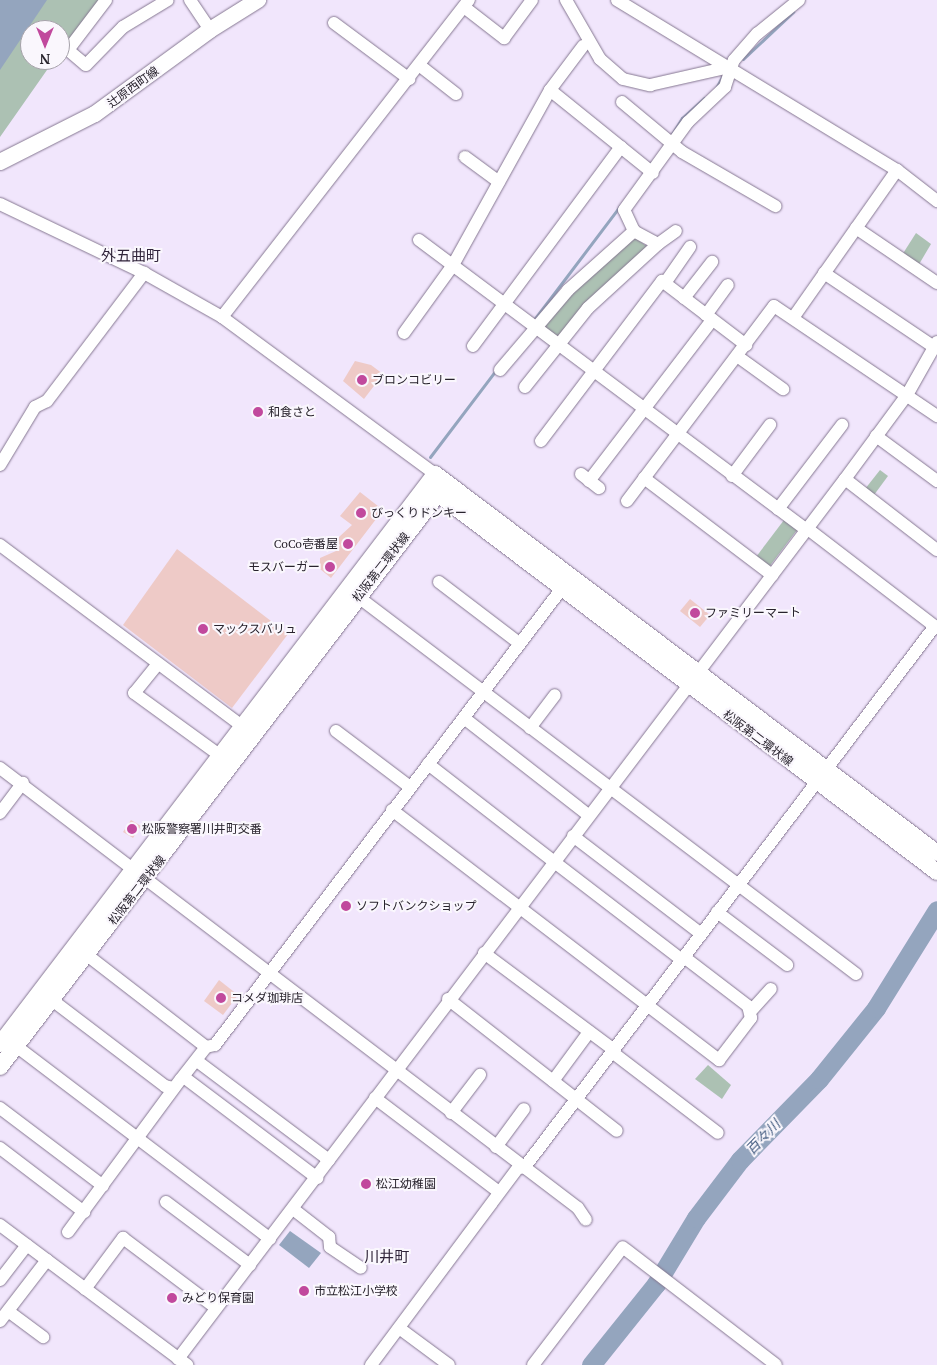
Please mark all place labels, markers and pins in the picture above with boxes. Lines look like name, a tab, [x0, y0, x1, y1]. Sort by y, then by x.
place label: ブロンコビリー	[372, 373, 456, 387]
marker: ブロンコビリー	[356, 374, 368, 386]
place label: 和食さと	[268, 405, 316, 419]
marker: 和食さと	[252, 406, 264, 418]
place label: びっくりドンキー	[371, 506, 467, 520]
marker: びっくりドンキー	[355, 507, 367, 519]
place label: CoCo壱番屋	[274, 537, 338, 551]
marker: CoCo壱番屋	[342, 538, 354, 550]
place label: モスバーガー	[248, 560, 320, 574]
marker: モスバーガー	[324, 561, 336, 573]
place label: ファミリーマート	[705, 606, 801, 620]
marker: ファミリーマート	[689, 607, 701, 619]
place label: マックスバリュ	[213, 622, 297, 636]
marker: マックスバリュ	[197, 623, 209, 635]
place label: 松阪警察署川井町交番	[142, 822, 262, 836]
marker: 松阪警察署川井町交番	[126, 823, 138, 835]
place label: ソフトバンクショップ	[356, 899, 476, 913]
marker: ソフトバンクショップ	[340, 900, 352, 912]
place label: コメダ珈琲店	[231, 991, 303, 1005]
marker: コメダ珈琲店	[215, 992, 227, 1004]
place label: 松江幼稚園	[376, 1177, 436, 1191]
marker: 松江幼稚園	[360, 1178, 372, 1190]
place label: 市立松江小学校	[314, 1284, 398, 1298]
marker: 市立松江小学校	[298, 1285, 310, 1297]
place label: みどり保育園	[182, 1291, 254, 1305]
marker: みどり保育園	[166, 1292, 178, 1304]

